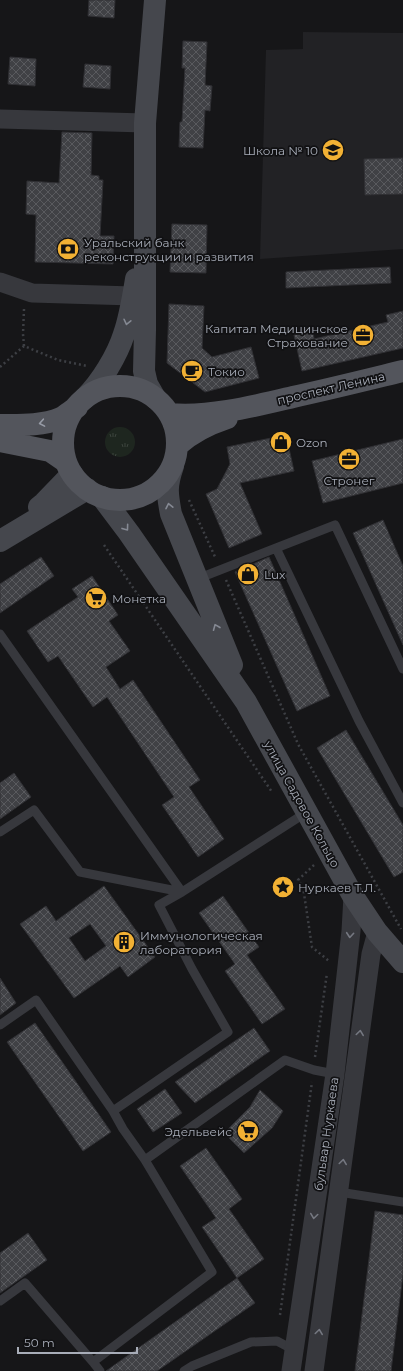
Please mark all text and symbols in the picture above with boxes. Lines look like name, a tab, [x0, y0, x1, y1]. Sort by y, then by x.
school or university icon: Школа № 10	[320, 137, 346, 163]
place label: Школа № 10	[243, 143, 318, 158]
place label: Уральский банк реконструкции и развития	[84, 235, 254, 264]
bank icon: Уральский банк реконструкции и развития	[55, 236, 81, 262]
one-way arrow	[123, 319, 131, 325]
place label: Капитал Медицинское Страхование	[205, 321, 348, 350]
office icon: Капитал Медицинское Страхование	[350, 322, 376, 348]
cafe icon: Токио	[179, 358, 205, 384]
place label: Токио	[208, 364, 245, 379]
street label: проспект Ленина	[276, 368, 386, 408]
one-way arrow	[38, 418, 45, 427]
shop icon: Ozon	[268, 429, 294, 455]
place label: Ozon	[296, 435, 328, 450]
office icon: Стронег	[336, 446, 362, 472]
place label: Стронег	[323, 473, 375, 488]
one-way arrow	[166, 502, 174, 509]
one-way arrow	[121, 524, 128, 531]
shop icon: Lux	[235, 561, 261, 587]
place label: Lux	[264, 567, 286, 582]
supermarket icon: Монетка	[83, 585, 109, 611]
place label: Монетка	[112, 591, 166, 606]
one-way arrow	[213, 623, 221, 630]
street label: улица Садовое Кольцо	[260, 737, 343, 870]
place icon: Нуркаев Т.Л.	[270, 874, 296, 900]
place label: Нуркаев Т.Л.	[298, 880, 376, 895]
place label: Иммунологическая лаборатория	[140, 928, 263, 957]
building icon: Иммунологическая лаборатория	[111, 929, 137, 955]
one-way arrow	[346, 932, 355, 938]
one-way arrow	[355, 1030, 364, 1036]
street label: бульвар Нуркаева	[311, 1076, 341, 1192]
supermarket icon: Эдельвейс	[235, 1118, 261, 1144]
place label: Эдельвейс	[165, 1124, 232, 1139]
one-way arrow	[338, 1159, 347, 1165]
one-way arrow	[310, 1213, 319, 1219]
scale bar	[18, 1329, 137, 1355]
one-way arrow	[315, 1329, 324, 1335]
text: 50 m	[24, 1335, 55, 1350]

